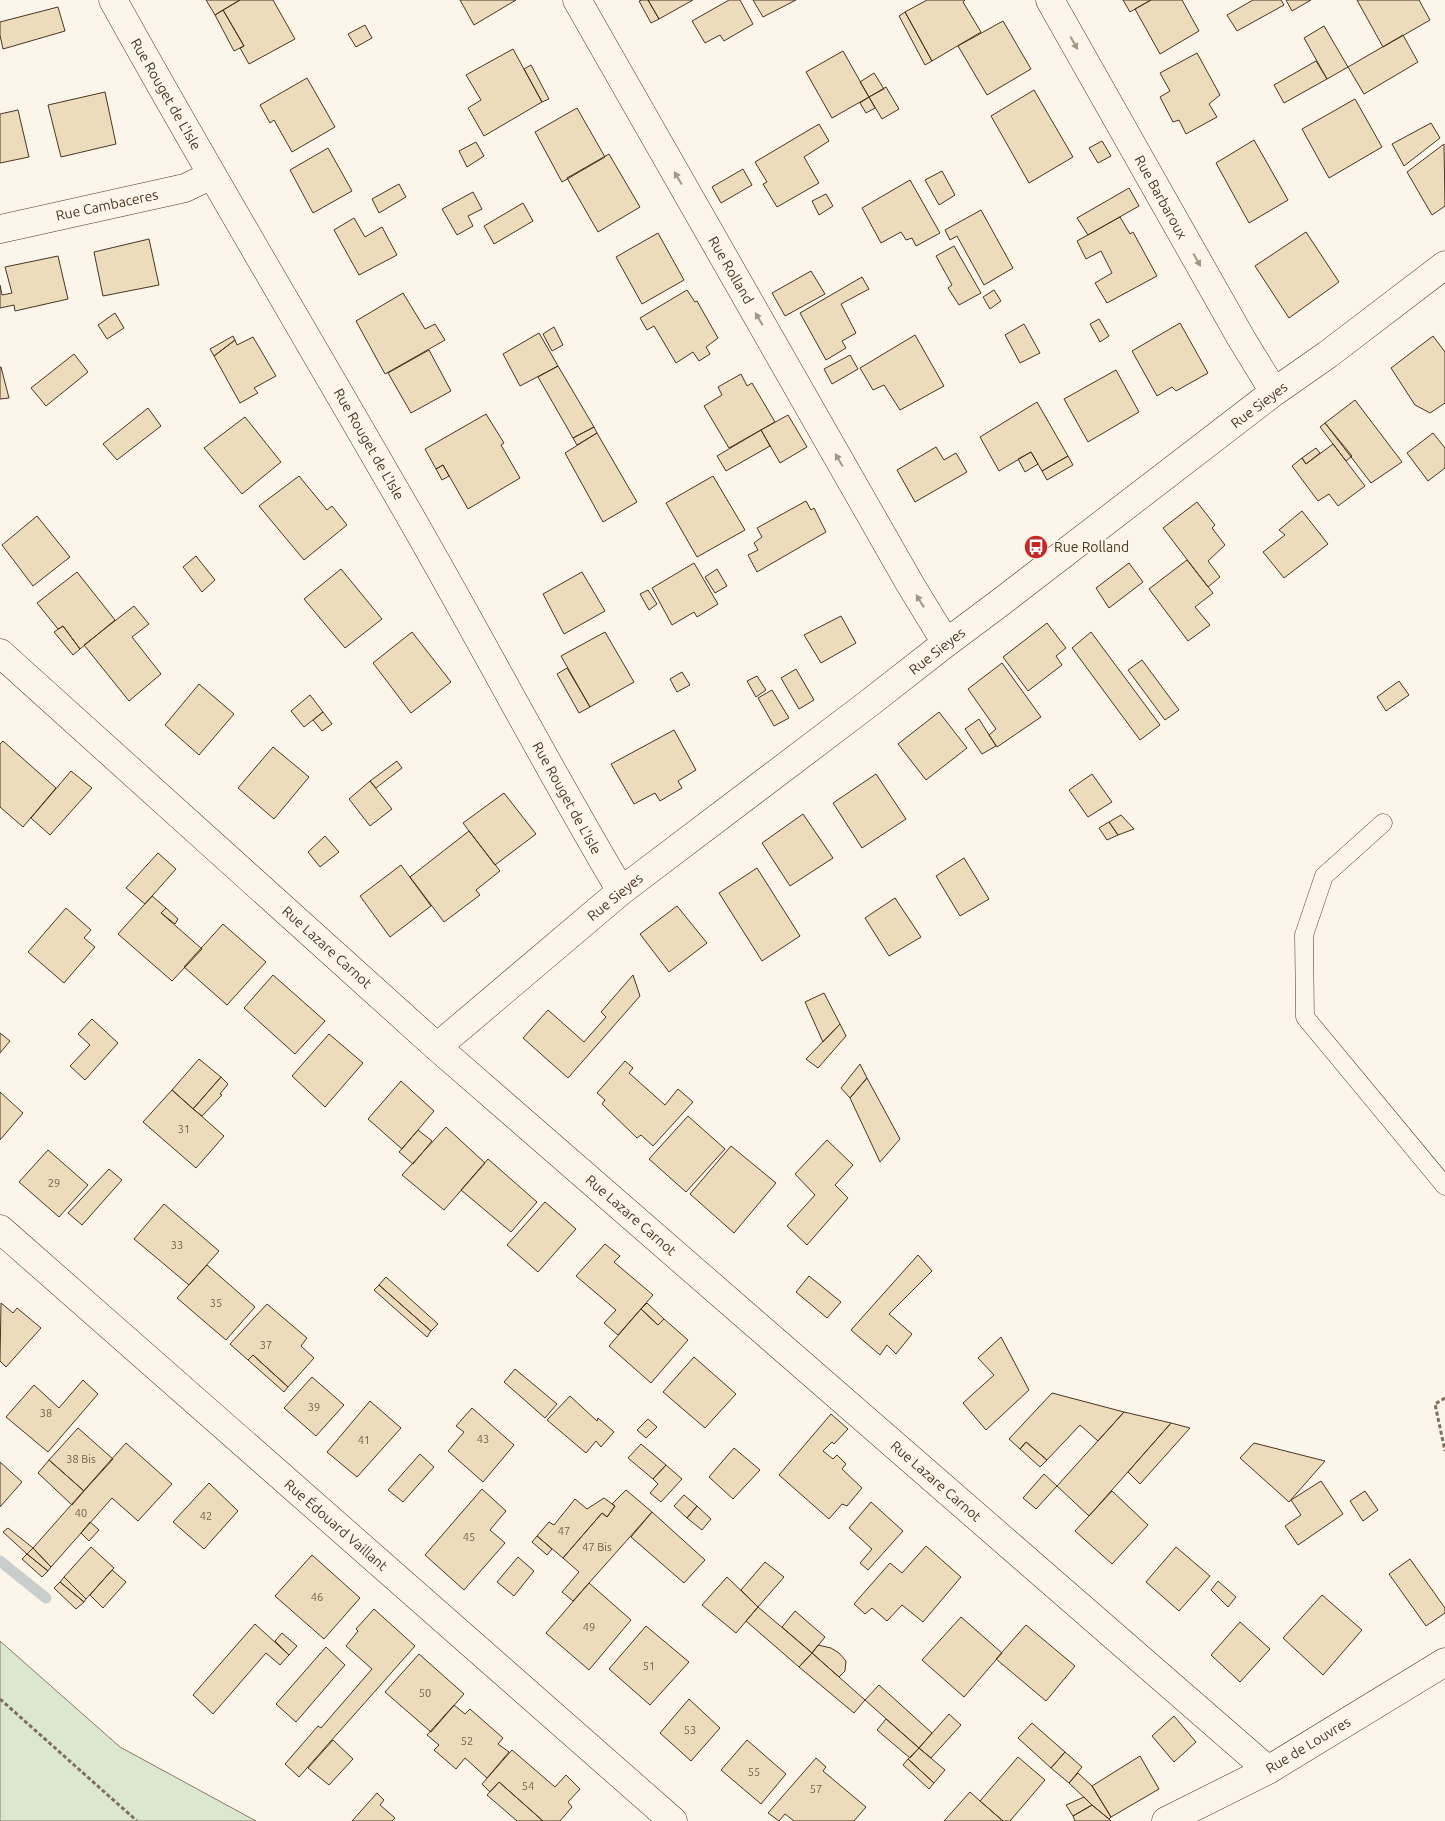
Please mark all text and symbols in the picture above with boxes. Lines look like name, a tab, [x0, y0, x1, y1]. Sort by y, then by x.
street label: Rue Rouget de L'Isle	[128, 35, 204, 153]
one-way arrow	[1070, 36, 1079, 49]
street label: Rue Barbaroux	[1131, 152, 1191, 242]
one-way arrow	[674, 171, 683, 184]
street label: Rue Cambaceres	[54, 186, 160, 224]
street label: Rue Rolland	[705, 233, 757, 307]
one-way arrow	[1193, 253, 1201, 268]
one-way arrow	[754, 312, 763, 326]
street label: Rue Sieyes	[1228, 379, 1290, 431]
street label: Rue Rouget de L'Isle	[331, 385, 407, 503]
one-way arrow	[835, 453, 843, 468]
bus stop icon: Rue Rolland	[1023, 534, 1049, 560]
place label: Rue Rolland	[1054, 539, 1129, 555]
one-way arrow	[916, 595, 925, 608]
street label: Rue Sieyes	[906, 624, 968, 678]
street label: Rue Rouget de L'Isle	[529, 739, 605, 857]
street label: Rue Sieyes	[584, 870, 646, 924]
street label: Rue Lazare Carnot	[279, 903, 375, 992]
house number: 31	[178, 1123, 190, 1135]
street label: Rue Lazare Carnot	[583, 1171, 680, 1259]
house number: 29	[48, 1177, 60, 1189]
house number: 33	[171, 1239, 183, 1251]
house number: 35	[210, 1297, 222, 1309]
house number: 37	[260, 1339, 272, 1351]
house number: 39	[308, 1401, 320, 1413]
house number: 38	[40, 1407, 52, 1419]
house number: 43	[477, 1433, 489, 1445]
house number: 41	[358, 1434, 370, 1446]
street label: Rue Lazare Carnot	[888, 1437, 985, 1525]
house number: 38 Bis	[66, 1453, 96, 1465]
street label: Rue Édouard Vaillant	[281, 1475, 392, 1574]
house number: 40	[75, 1507, 87, 1519]
house number: 42	[200, 1510, 212, 1522]
house number: 47	[558, 1525, 570, 1537]
house number: 45	[463, 1531, 475, 1543]
house number: 47 Bis	[582, 1541, 612, 1553]
house number: 46	[311, 1591, 323, 1603]
house number: 49	[583, 1621, 595, 1633]
house number: 51	[643, 1660, 655, 1672]
house number: 50	[419, 1687, 431, 1699]
street label: Rue de Louvres	[1263, 1713, 1353, 1777]
house number: 53	[684, 1724, 696, 1736]
house number: 52	[461, 1735, 473, 1747]
house number: 55	[748, 1766, 760, 1778]
house number: 54	[522, 1780, 534, 1792]
house number: 57	[810, 1783, 822, 1795]

